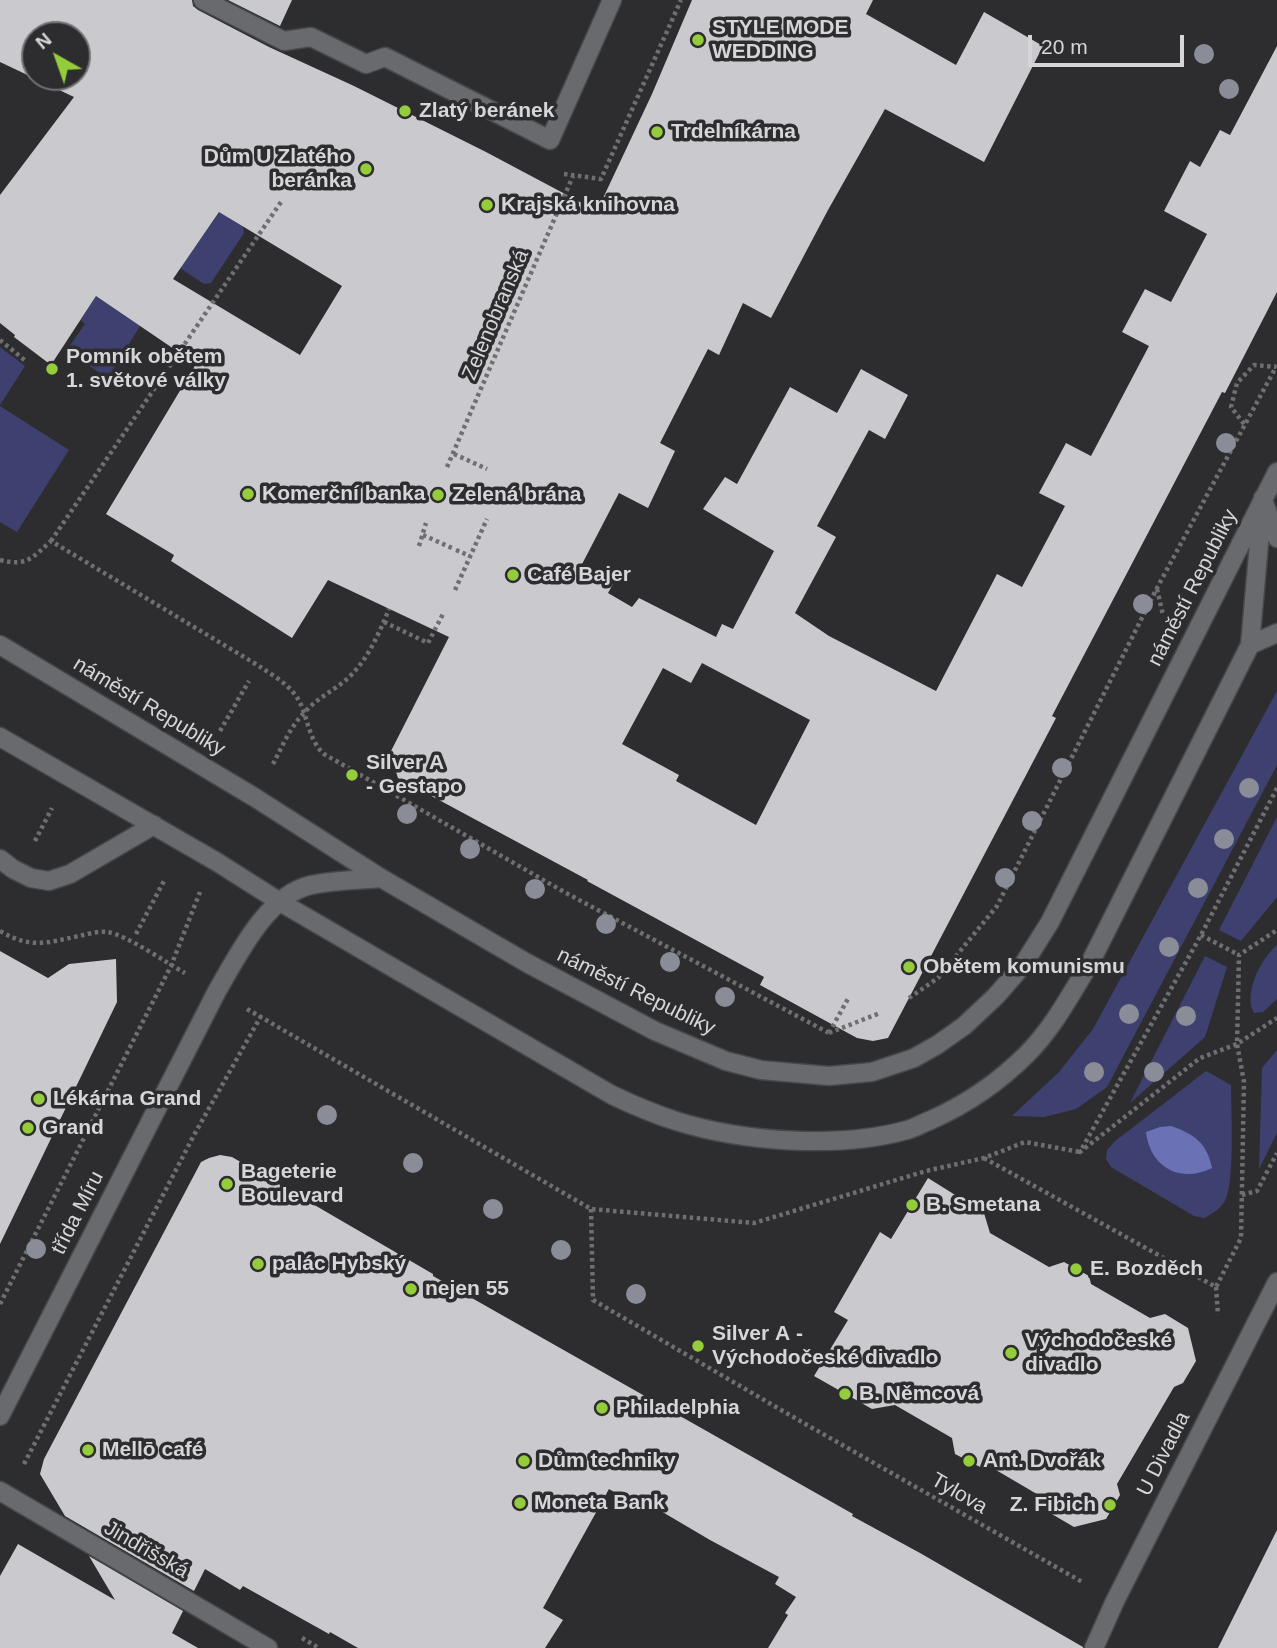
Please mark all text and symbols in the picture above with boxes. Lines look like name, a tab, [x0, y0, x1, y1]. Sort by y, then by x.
place label: STYLE MODE WEDDING	[712, 15, 849, 65]
north arrow	[21, 21, 91, 91]
scale bar	[1032, 21, 1188, 65]
text: N	[31, 29, 55, 54]
marker: STYLE MODE WEDDING	[690, 32, 706, 48]
text: 20 m	[1041, 35, 1088, 58]
place label: Zlatý beránek	[419, 98, 554, 124]
marker: Zlatý beránek	[397, 103, 413, 119]
place label: Trdelníkárna	[671, 119, 796, 145]
marker: Trdelníkárna	[649, 124, 665, 140]
place label: Dům U Zlatého beránka	[204, 144, 352, 194]
marker: Dům U Zlatého beránka	[358, 161, 374, 177]
place label: Krajská knihovna	[501, 192, 675, 218]
marker: Krajská knihovna	[479, 197, 495, 213]
street label: Zelenobranská	[457, 246, 535, 384]
place label: Pomník obětem 1. světové války	[66, 344, 226, 394]
marker: Pomník obětem 1. světové války	[44, 361, 60, 377]
place label: Komerční banka	[262, 481, 425, 507]
place label: Zelená brána	[452, 482, 582, 508]
marker: Komerční banka	[240, 486, 256, 502]
marker: Zelená brána	[430, 487, 446, 503]
street label: náměstí Republiky	[1143, 505, 1243, 671]
place label: Café Bajer	[527, 562, 631, 588]
marker: Café Bajer	[505, 567, 521, 583]
street label: náměstí Republiky	[68, 652, 230, 762]
place label: Silver A - Gestapo	[366, 750, 463, 800]
marker: Silver A - Gestapo	[344, 767, 360, 783]
street label: náměstí Republiky	[553, 943, 719, 1041]
place label: Obětem komunismu	[923, 954, 1125, 980]
marker: Obětem komunismu	[901, 959, 917, 975]
place label: Lékárna Grand	[53, 1086, 201, 1112]
marker: Lékárna Grand	[31, 1091, 47, 1107]
place label: Grand	[42, 1115, 104, 1141]
marker: Grand	[20, 1120, 36, 1136]
place label: Bageterie Boulevard	[241, 1159, 344, 1209]
street label: třída Míru	[46, 1167, 110, 1259]
marker: Bageterie Boulevard	[219, 1176, 235, 1192]
place label: B. Smetana	[926, 1192, 1040, 1218]
marker: B. Smetana	[904, 1197, 920, 1213]
place label: palác Hybský	[272, 1251, 406, 1277]
marker: palác Hybský	[250, 1256, 266, 1272]
place label: E. Bozděch	[1090, 1256, 1203, 1282]
marker: E. Bozděch	[1068, 1261, 1084, 1277]
place label: nejen 55	[425, 1276, 509, 1302]
marker: nejen 55	[403, 1281, 419, 1297]
place label: Silver A - Východočeské divadlo	[712, 1321, 938, 1371]
place label: Východočeské divadlo	[1025, 1328, 1172, 1378]
marker: Silver A - Východočeské divadlo	[690, 1338, 706, 1354]
marker: Východočeské divadlo	[1003, 1345, 1019, 1361]
place label: B. Němcová	[859, 1381, 979, 1407]
marker: B. Němcová	[837, 1386, 853, 1402]
place label: Philadelphia	[616, 1395, 740, 1421]
marker: Philadelphia	[594, 1400, 610, 1416]
street label: U Divadla	[1132, 1408, 1196, 1500]
place label: Mellō café	[102, 1437, 204, 1463]
marker: Mellō café	[80, 1442, 96, 1458]
place label: Dům techniky	[538, 1448, 676, 1474]
place label: Ant. Dvořák	[983, 1448, 1101, 1474]
marker: Dům techniky	[516, 1453, 532, 1469]
marker: Ant. Dvořák	[961, 1453, 977, 1469]
street label: Tylova	[926, 1468, 992, 1520]
place label: Moneta Bank	[534, 1490, 665, 1516]
place label: Z. Fibich	[1010, 1492, 1096, 1518]
marker: Moneta Bank	[512, 1495, 528, 1511]
marker: Z. Fibich	[1102, 1497, 1118, 1513]
street label: Jindřišská	[99, 1516, 193, 1584]

